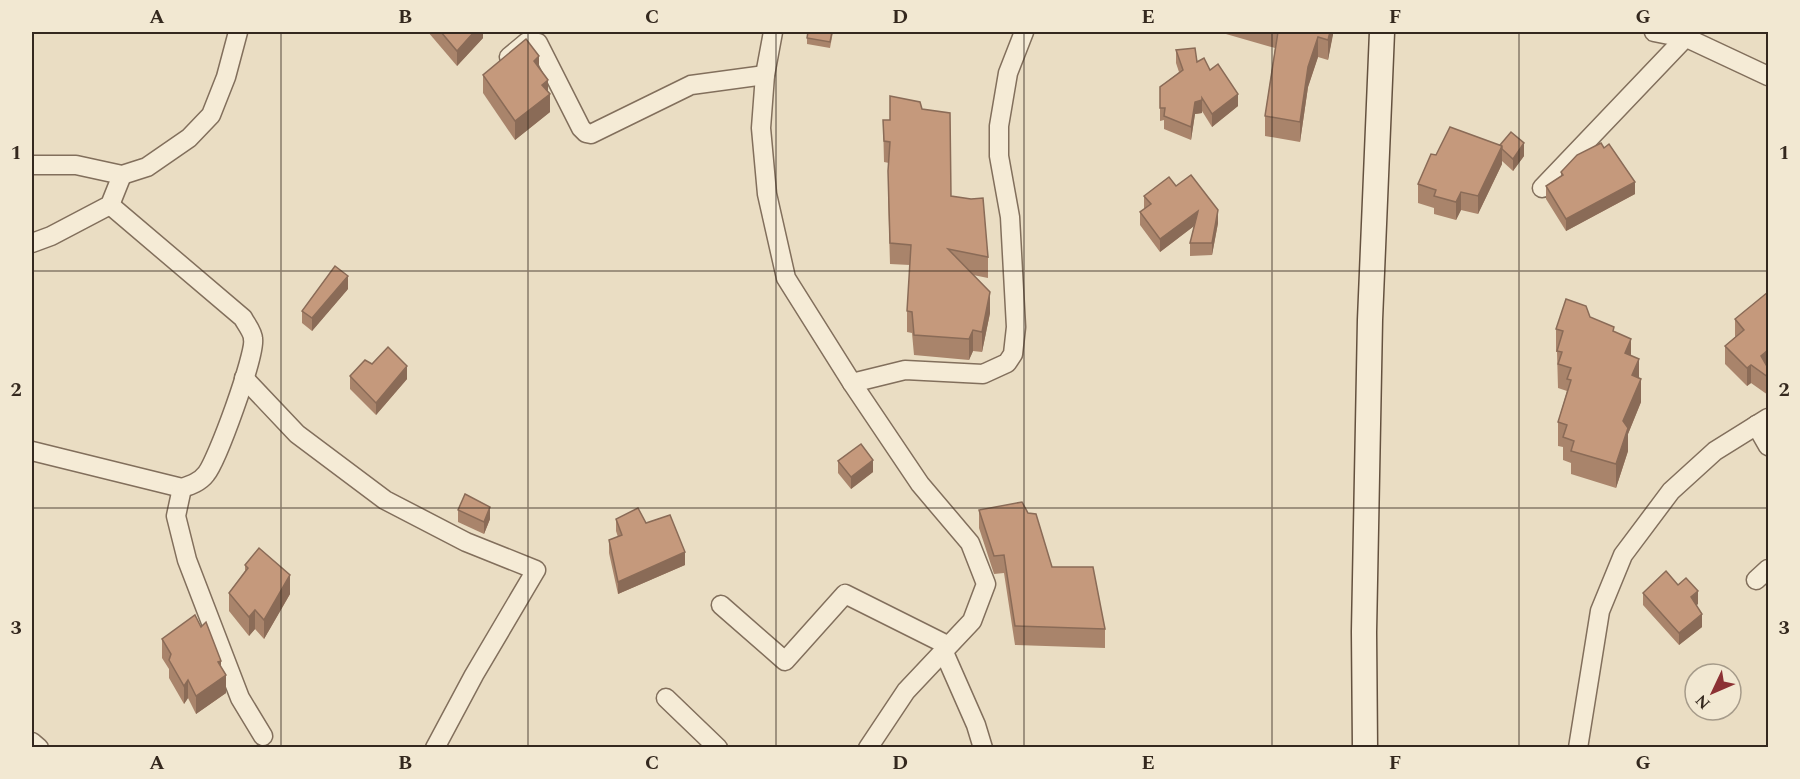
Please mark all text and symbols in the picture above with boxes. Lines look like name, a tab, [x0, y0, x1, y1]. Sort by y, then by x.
text: A	[149, 2, 165, 32]
text: B	[398, 2, 412, 32]
text: C	[645, 2, 659, 32]
text: D	[892, 2, 908, 32]
text: E	[1141, 2, 1155, 32]
text: F	[1389, 2, 1401, 32]
text: G	[1635, 2, 1651, 32]
text: 1	[10, 138, 22, 168]
text: 1	[1778, 138, 1790, 168]
text: 2	[10, 375, 22, 405]
text: 2	[1778, 375, 1790, 405]
text: 3	[10, 613, 22, 643]
text: 3	[1778, 613, 1790, 643]
north arrow	[1683, 662, 1743, 722]
text: N	[1690, 689, 1716, 715]
text: A	[149, 748, 165, 778]
text: B	[398, 748, 412, 778]
text: C	[645, 748, 659, 778]
text: D	[892, 748, 908, 778]
text: E	[1141, 748, 1155, 778]
text: F	[1389, 748, 1401, 778]
text: G	[1635, 748, 1651, 778]

